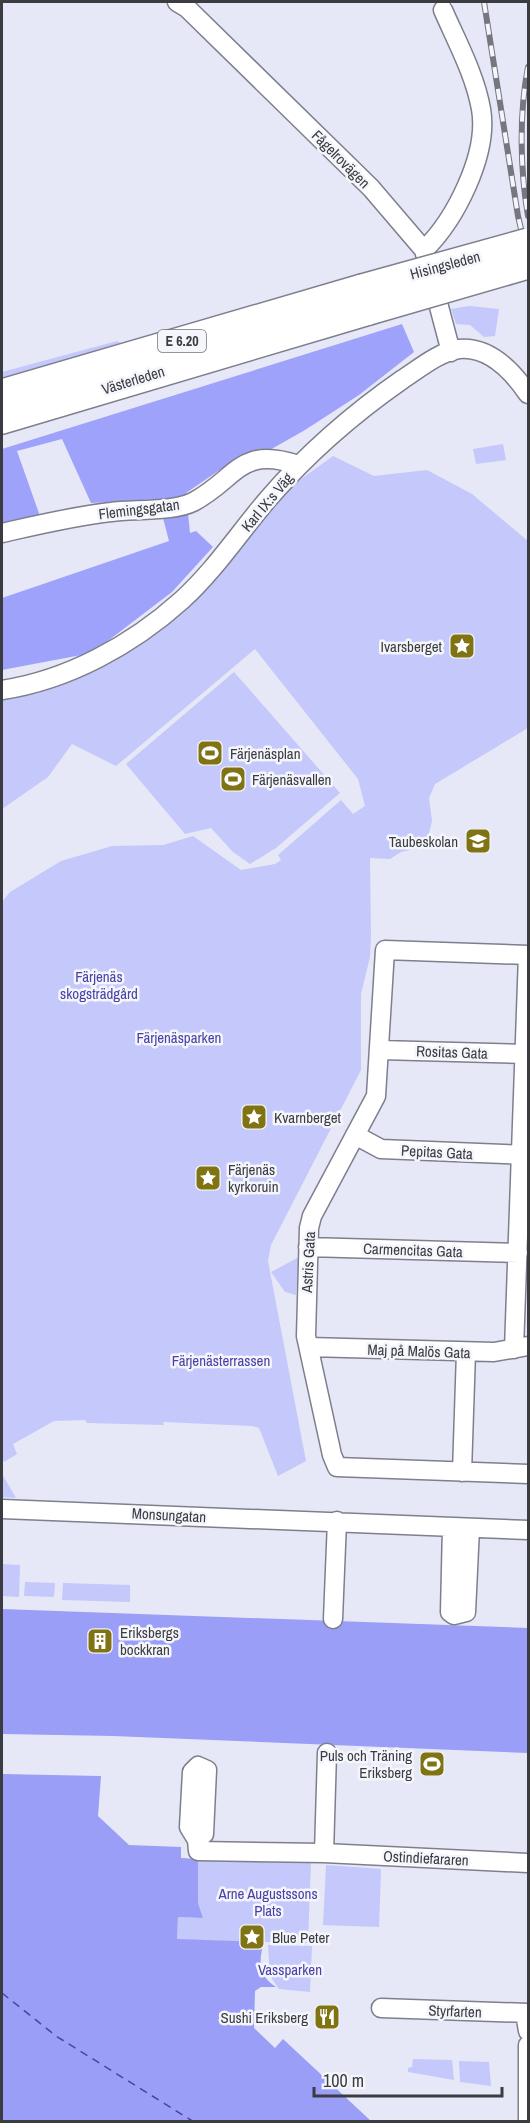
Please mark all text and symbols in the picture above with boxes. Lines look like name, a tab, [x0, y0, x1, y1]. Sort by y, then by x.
street label: Fågelrovägen	[307, 125, 375, 193]
street label: Hisingsleden	[408, 246, 482, 284]
road number: E 6.20	[158, 330, 206, 352]
street label: Västerleden	[99, 360, 167, 400]
street label: Karl IX:s Väg	[236, 468, 298, 536]
street label: Flemingsgatan	[97, 494, 181, 524]
place icon: Ivarsberget	[447, 631, 477, 661]
place label: Ivarsberget	[380, 636, 443, 657]
sports icon: Färjenäsplan	[195, 738, 225, 768]
place label: Färjenäsplan	[230, 743, 301, 764]
sports icon: Färjenäsvallen	[218, 764, 248, 794]
place label: Färjenäsvallen	[252, 769, 331, 790]
school or university icon: Taubeskolan	[463, 826, 493, 856]
place label: Taubeskolan	[389, 831, 458, 852]
park label: Färjenäs skogsträdgård	[60, 966, 138, 1004]
park label: Färjenäsparken	[137, 1027, 221, 1048]
street label: Rositas Gata	[416, 1040, 488, 1064]
place icon: Kvarnberget	[239, 1102, 269, 1132]
place label: Kvarnberget	[274, 1107, 342, 1128]
street label: Pepitas Gata	[401, 1140, 474, 1164]
place label: Färjenäs kyrkoruin	[228, 1159, 279, 1197]
place icon: Färjenäs kyrkoruin	[193, 1163, 223, 1193]
street label: Astris Gata	[296, 1231, 320, 1294]
street label: Carmencitas Gata	[363, 1238, 463, 1262]
street label: Maj på Malös Gata	[367, 1339, 471, 1363]
park label: Färjenästerrassen	[172, 1350, 270, 1371]
street label: Monsungatan	[131, 1503, 207, 1527]
place label: Eriksbergs bockkran	[120, 1622, 179, 1660]
building icon: Eriksbergs bockkran	[85, 1626, 115, 1656]
place label: Puls och Träning Eriksberg	[320, 1745, 412, 1783]
sports icon: Puls och Träning Eriksberg	[417, 1749, 447, 1779]
street label: Ostindiefararen	[383, 1845, 469, 1871]
park label: Arne Augustssons Plats	[217, 1883, 318, 1921]
place icon: Blue Peter	[237, 1922, 267, 1952]
place label: Blue Peter	[272, 1927, 329, 1948]
park label: Vassparken	[258, 1959, 322, 1980]
street label: Styrfarten	[428, 2000, 482, 2022]
restaurant icon: Sushi Eriksberg	[312, 2002, 342, 2032]
place label: Sushi Eriksberg	[220, 2007, 308, 2028]
scale bar	[314, 2060, 502, 2098]
text: 100 m	[323, 2068, 364, 2093]

